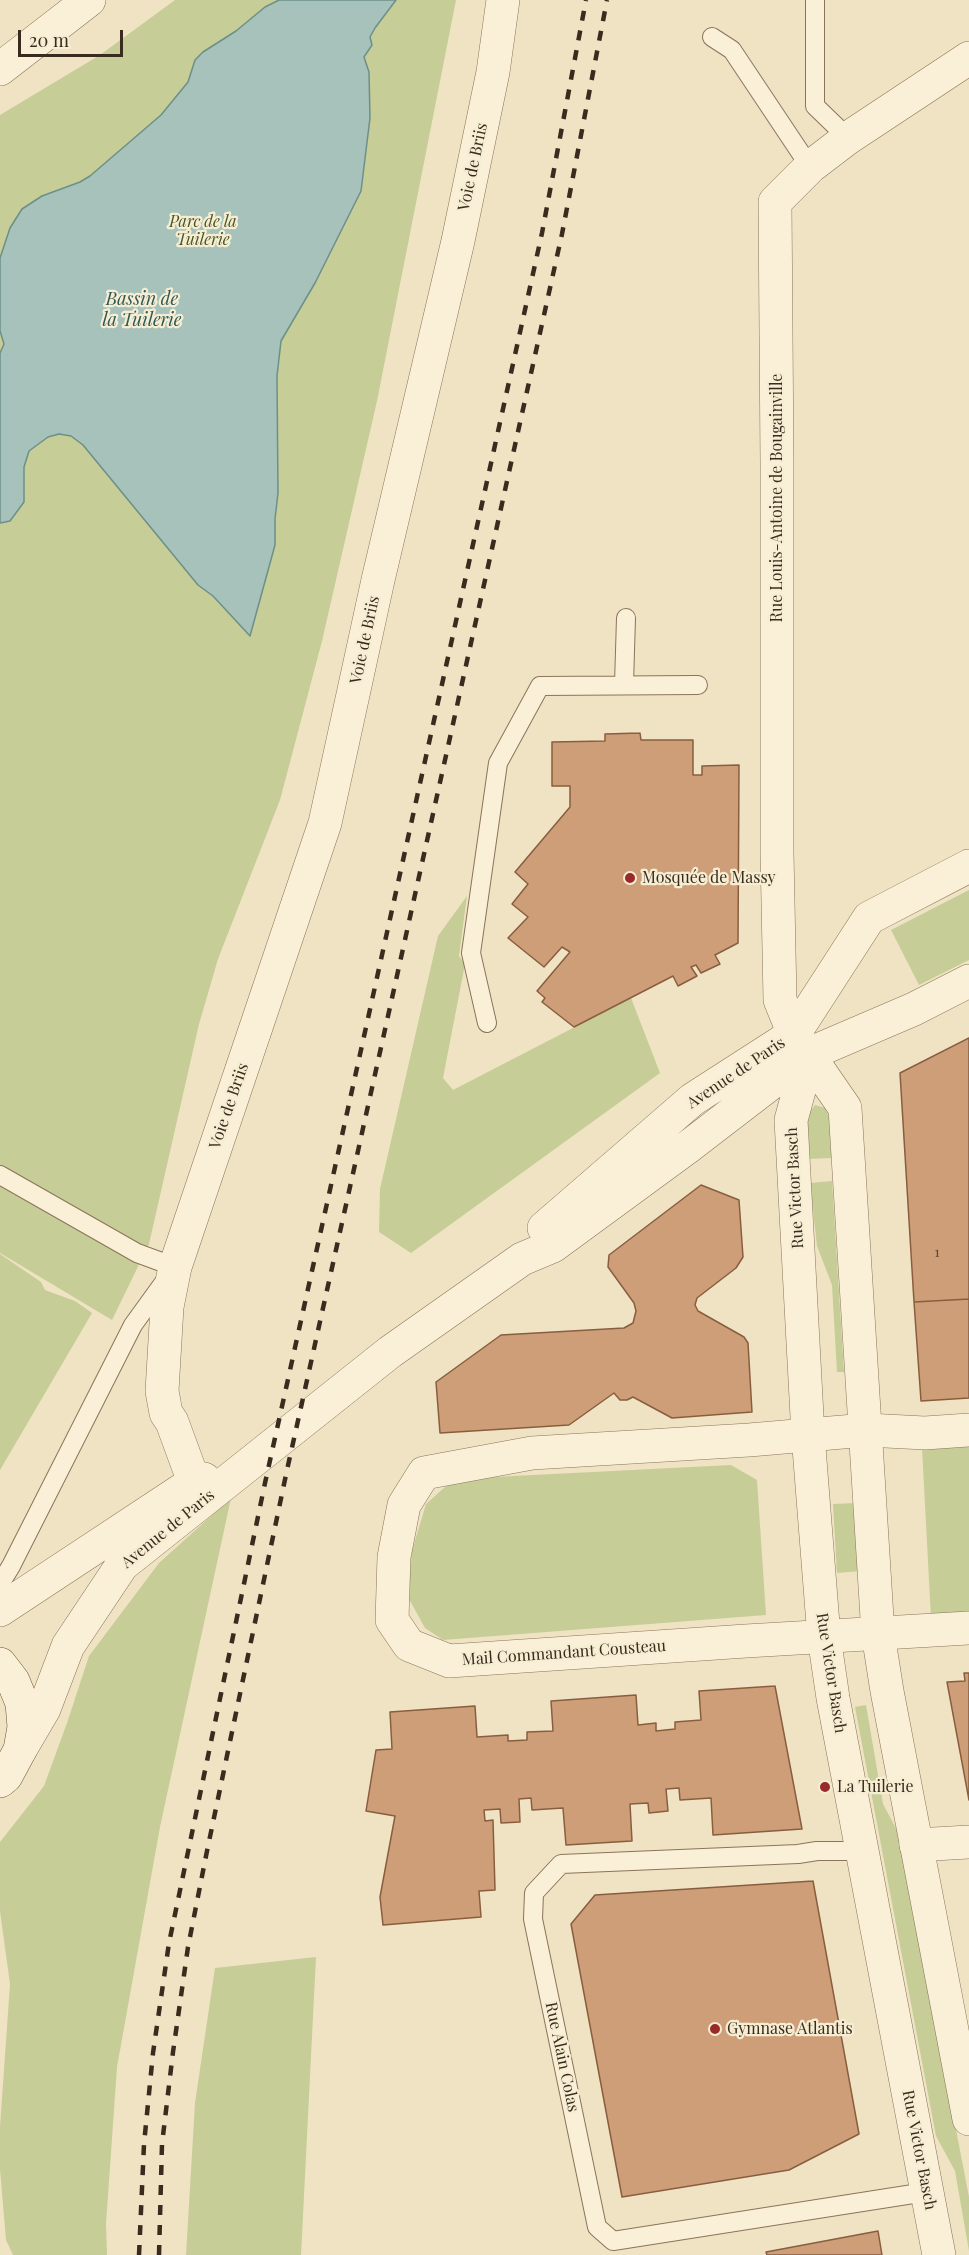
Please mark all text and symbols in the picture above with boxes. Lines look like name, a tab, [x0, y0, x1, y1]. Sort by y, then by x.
scale bar	[21, 18, 126, 56]
text: 20 m	[29, 28, 69, 52]
street label: Voie de Briis	[454, 121, 492, 213]
park label: Parc de la Tuilerie	[169, 212, 237, 250]
water label: Bassin de la Tuilerie	[103, 288, 181, 330]
street label: Rue Louis-Antoine de Bougainville	[767, 374, 787, 622]
street label: Voie de Briis	[346, 594, 384, 686]
place label: Mosquée de Massy	[642, 868, 776, 888]
marker: Mosquée de Massy	[623, 871, 637, 885]
street label: Avenue de Paris	[683, 1033, 789, 1113]
street label: Voie de Briis	[205, 1061, 253, 1151]
street label: Rue Victor Basch	[782, 1127, 808, 1249]
house number: 1	[934, 1245, 940, 1261]
street label: Avenue de Paris	[118, 1486, 218, 1572]
street label: Rue Victor Basch	[812, 1611, 850, 1735]
street label: Mail Commandant Cousteau	[461, 1636, 667, 1670]
place label: La Tuilerie	[837, 1777, 914, 1797]
marker: La Tuilerie	[818, 1780, 832, 1794]
street label: Rue Alain Colas	[541, 2000, 583, 2114]
place label: Gymnase Atlantis	[727, 2019, 853, 2039]
marker: Gymnase Atlantis	[708, 2022, 722, 2036]
street label: Rue Victor Basch	[898, 2088, 940, 2212]

